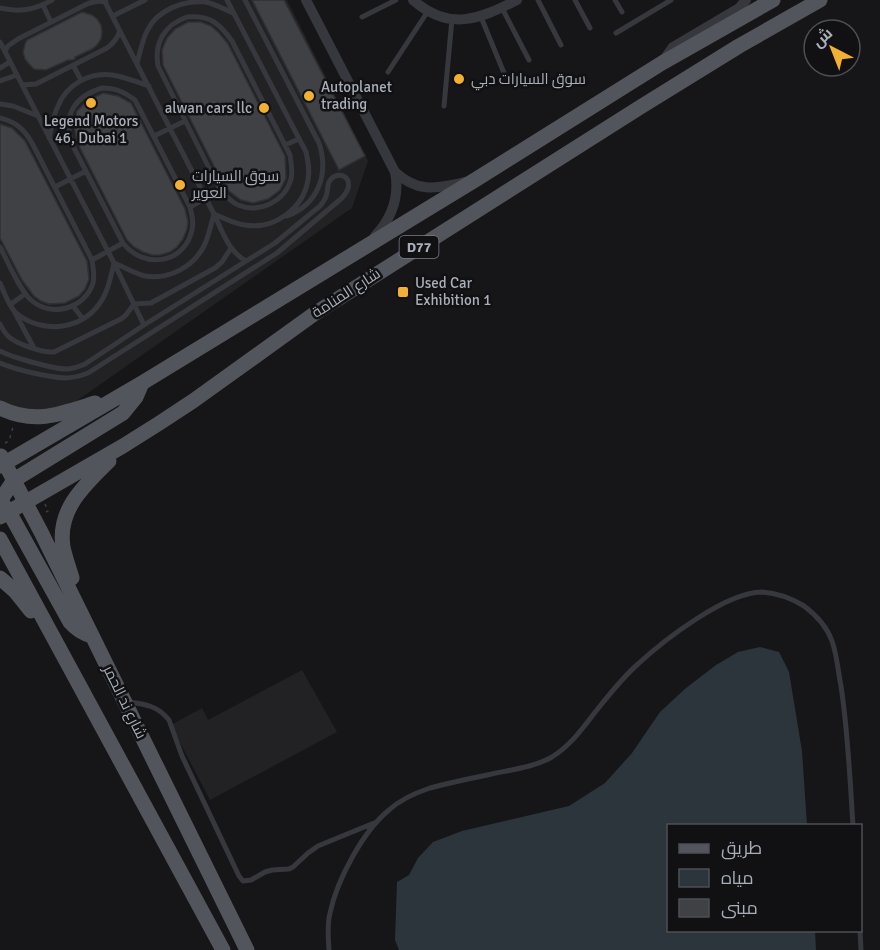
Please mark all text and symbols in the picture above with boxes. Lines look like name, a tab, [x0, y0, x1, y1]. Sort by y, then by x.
north arrow	[802, 18, 862, 78]
text: ش	[808, 23, 837, 52]
place label: سوق السيارات دبي	[471, 70, 586, 91]
marker: سوق السيارات دبي	[452, 72, 466, 86]
place label: Autoplanet trading	[321, 78, 392, 113]
marker: Autoplanet trading	[302, 89, 316, 103]
marker: Legend Motors 46, Dubai 1	[84, 96, 98, 110]
place label: alwan cars llc	[165, 99, 252, 117]
marker: alwan cars llc	[257, 101, 271, 115]
place label: Legend Motors 46, Dubai 1	[44, 112, 139, 147]
place label: سوق السيارات العوير	[191, 167, 279, 202]
marker: سوق السيارات العوير	[173, 178, 187, 192]
road number: D77	[400, 236, 438, 258]
street label: شارع المنامة	[308, 264, 385, 323]
place label: Used Car Exhibition 1	[415, 274, 491, 309]
marker: Used Car Exhibition 1	[396, 285, 410, 299]
street label: شارع ند الحمر	[97, 661, 151, 743]
legend	[667, 824, 862, 932]
text: طريق	[721, 837, 762, 860]
text: مياه	[721, 867, 754, 889]
text: مبنى	[721, 897, 758, 919]

